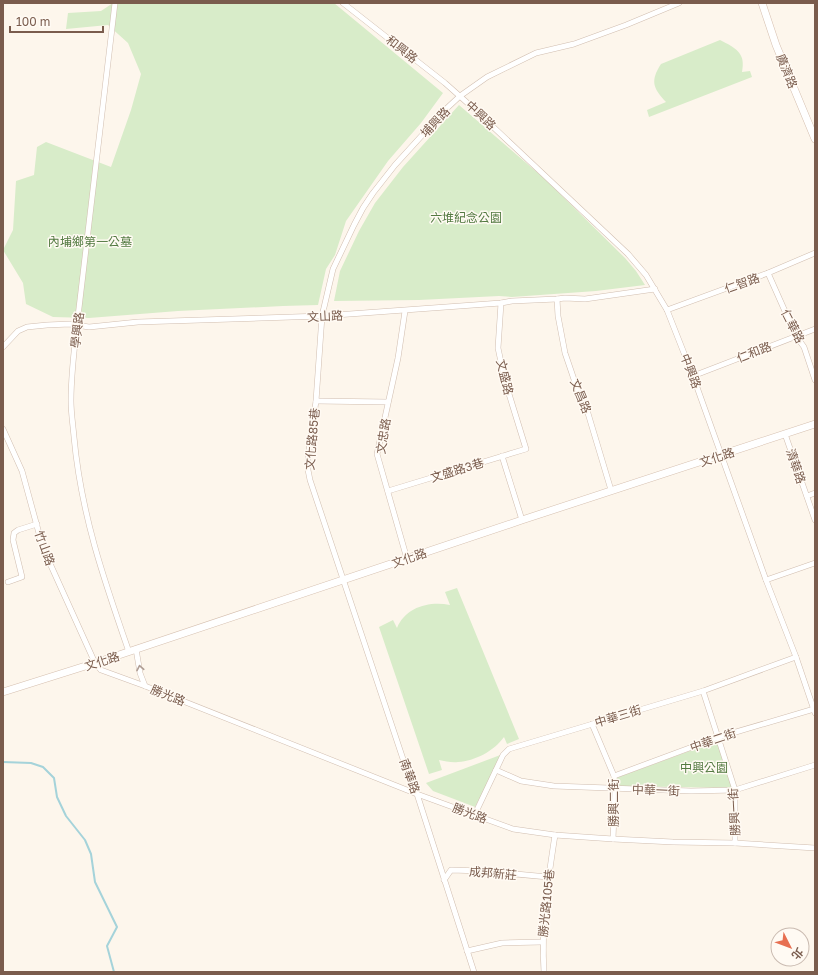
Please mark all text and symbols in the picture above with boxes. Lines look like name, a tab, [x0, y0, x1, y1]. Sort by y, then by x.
scale bar	[10, 8, 103, 34]
text: 100 m	[16, 14, 50, 29]
street label: 和興路	[383, 32, 421, 66]
street label: 廣濟路	[773, 51, 801, 91]
street label: 中興路	[463, 97, 499, 133]
street label: 埔興路	[417, 104, 453, 140]
park label: 六堆紀念公園	[430, 210, 502, 225]
park label: 內埔鄉第一公墓	[48, 234, 132, 249]
street label: 仁智路	[723, 270, 761, 296]
street label: 仁華路	[778, 307, 808, 345]
street label: 文山路	[307, 308, 343, 324]
street label: 學興路	[67, 311, 87, 349]
street label: 仁和路	[735, 339, 773, 365]
street label: 中興路	[678, 352, 704, 390]
street label: 文盛路	[493, 358, 517, 396]
street label: 文昌路	[567, 376, 595, 416]
street label: 文化路85巷	[302, 407, 322, 471]
street label: 文忠路	[373, 417, 393, 455]
street label: 文化路	[698, 444, 736, 470]
street label: 清華路	[783, 447, 809, 485]
street label: 文盛路3巷	[428, 455, 486, 485]
street label: 竹山路	[32, 529, 58, 567]
street label: 文化路	[390, 545, 428, 571]
street label: 文化路	[83, 648, 121, 674]
one-way arrow	[136, 665, 144, 671]
street label: 勝光路	[148, 681, 188, 709]
street label: 中華三街	[593, 702, 643, 730]
street label: 中華二街	[688, 725, 738, 755]
street label: 南華路	[397, 757, 423, 795]
park label: 中興公園	[680, 760, 728, 775]
street label: 勝興二街	[606, 779, 621, 827]
street label: 中華一街	[632, 782, 680, 798]
street label: 勝興一街	[725, 788, 743, 836]
street label: 勝光路	[451, 800, 489, 826]
street label: 成邦新莊	[468, 863, 518, 883]
street label: 勝光路105巷	[535, 868, 557, 938]
north arrow	[770, 927, 810, 967]
text: 北	[789, 946, 806, 962]

